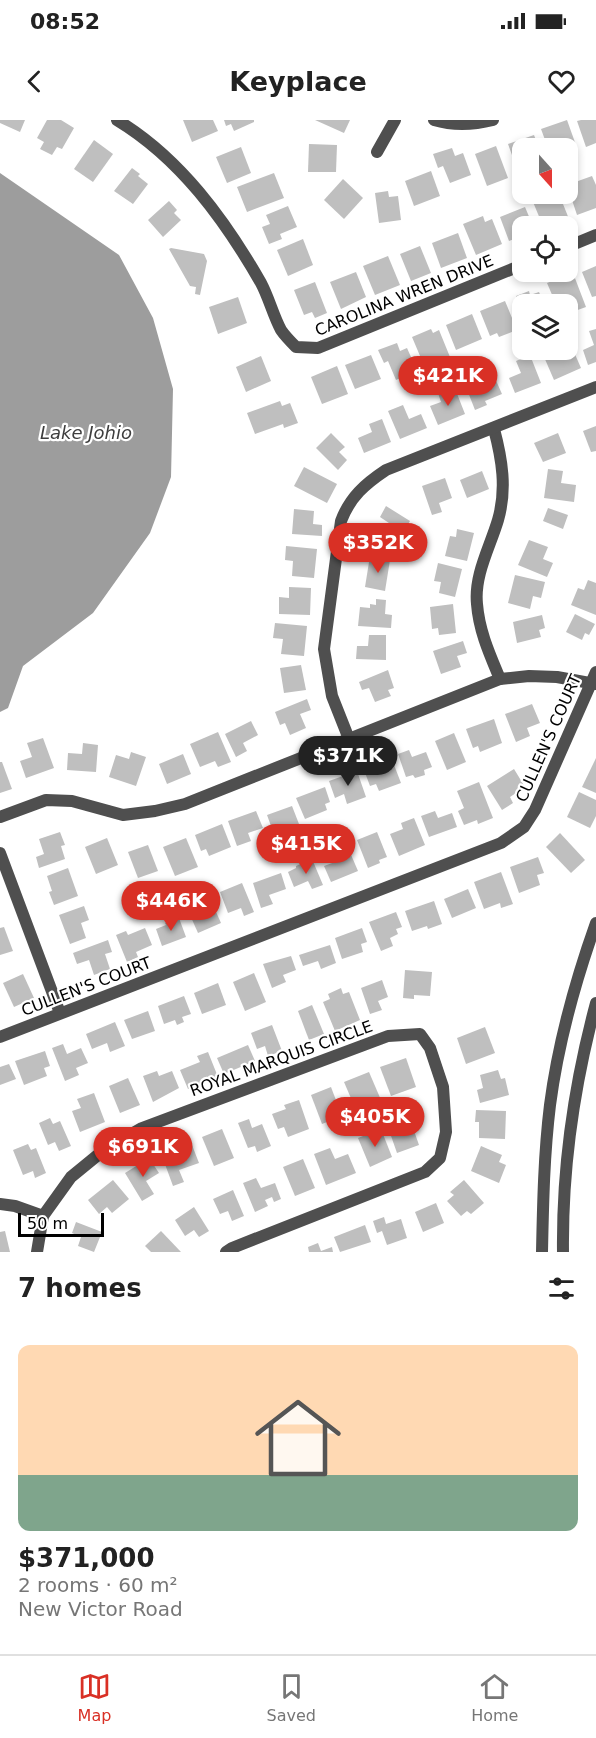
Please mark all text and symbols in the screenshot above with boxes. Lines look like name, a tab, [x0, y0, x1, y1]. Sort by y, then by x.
text: 08:52	[30, 9, 100, 34]
icon: back	[18, 65, 51, 98]
icon: heart	[545, 65, 578, 98]
text: Keyplace	[229, 66, 367, 97]
north arrow	[512, 138, 578, 204]
map controls	[512, 138, 578, 360]
button: locate	[512, 216, 578, 282]
street label: CAROLINA WREN DRIVE	[312, 251, 496, 340]
button: layers	[512, 294, 578, 360]
pin: $421K	[406, 356, 490, 407]
text: $421K	[412, 363, 484, 387]
water label: Lake Johio	[40, 422, 132, 443]
pin: $352K	[336, 523, 420, 574]
text: $352K	[342, 530, 414, 554]
street label: CULLEN'S COURT	[512, 671, 585, 805]
pin: $371K	[306, 736, 390, 787]
text: $371K	[312, 743, 384, 767]
pin: $415K	[264, 824, 348, 875]
text: $415K	[270, 831, 342, 855]
pin: $446K	[129, 881, 213, 932]
text: $446K	[135, 888, 207, 912]
street label: CULLEN'S COURT	[19, 953, 154, 1020]
street label: ROYAL MARQUIS CIRCLE	[187, 1017, 375, 1100]
pin: $405K	[333, 1097, 417, 1148]
text: $405K	[339, 1104, 411, 1128]
pin: $691K	[101, 1127, 185, 1178]
text: $691K	[107, 1134, 179, 1158]
scale bar	[18, 1210, 104, 1238]
text: 50 m	[27, 1214, 68, 1233]
icon: filters	[545, 1272, 578, 1305]
text: 7 homes	[18, 1273, 142, 1303]
icon: home	[244, 1384, 352, 1492]
text: $371,000	[18, 1543, 155, 1573]
text: 2 rooms · 60 m²	[18, 1573, 178, 1597]
text: New Victor Road	[18, 1597, 183, 1621]
tab: Map	[78, 1670, 111, 1725]
tab: Saved	[267, 1670, 316, 1725]
tab: Home	[471, 1670, 518, 1725]

